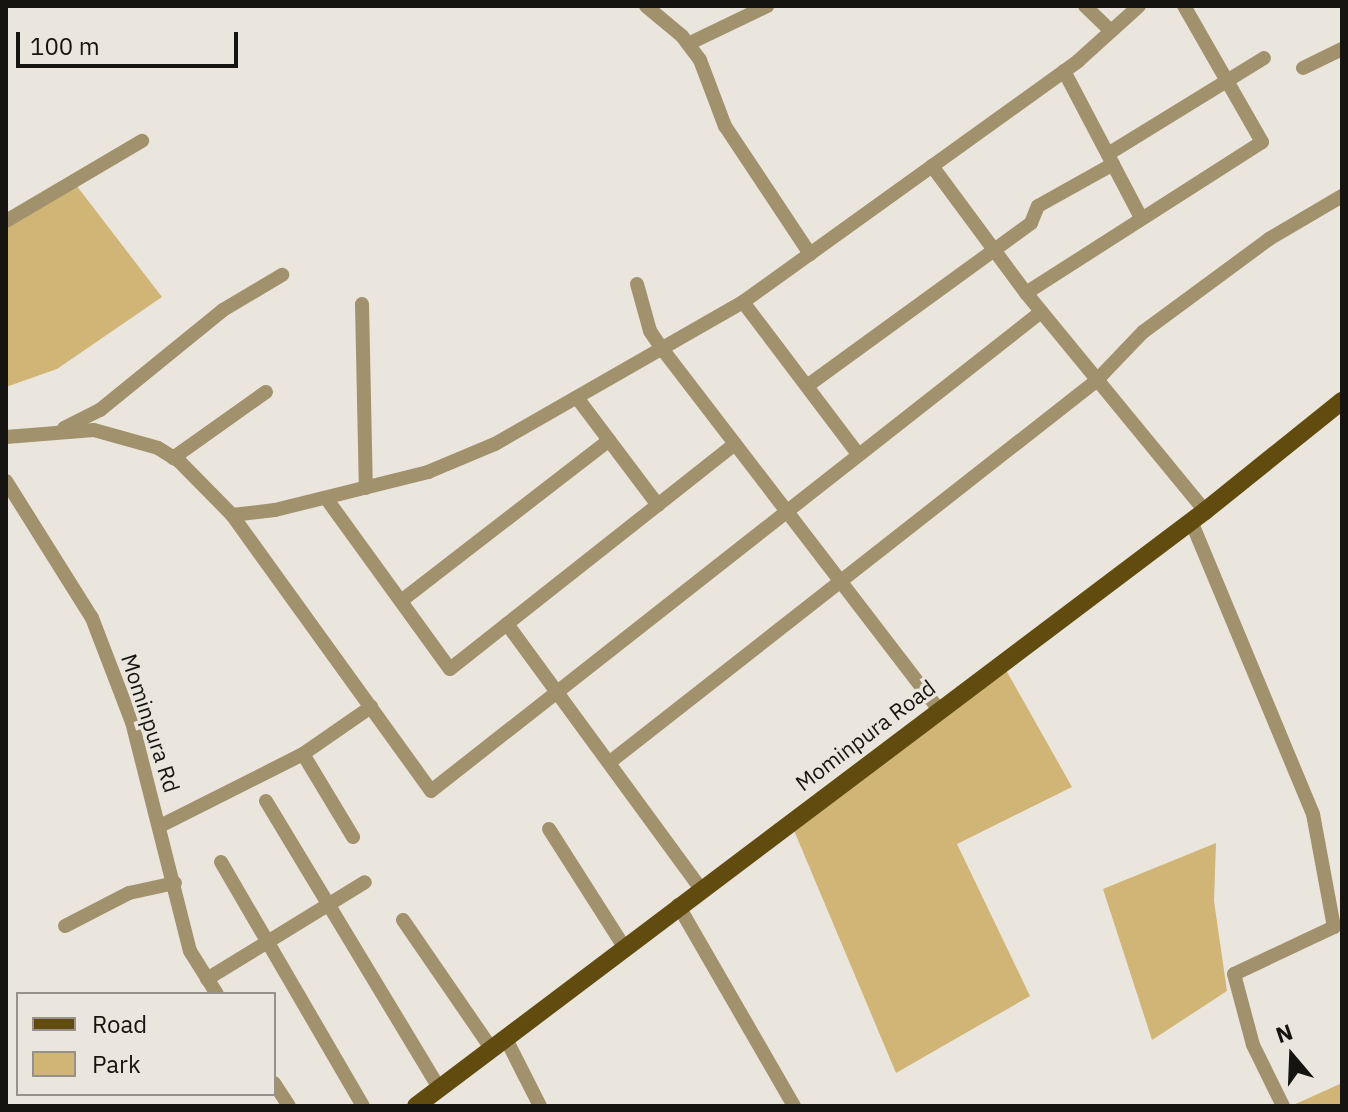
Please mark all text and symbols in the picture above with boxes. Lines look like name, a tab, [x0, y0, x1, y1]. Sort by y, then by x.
scale bar	[20, 16, 242, 66]
text: 100 m	[30, 30, 100, 62]
street label: Mominpura Rd	[116, 650, 186, 796]
street label: Mominpura Road	[790, 674, 940, 796]
legend	[16, 992, 276, 1096]
text: Road	[92, 1008, 147, 1040]
north arrow	[1252, 1016, 1332, 1096]
text: N	[1272, 1017, 1296, 1049]
text: Park	[92, 1048, 141, 1080]

